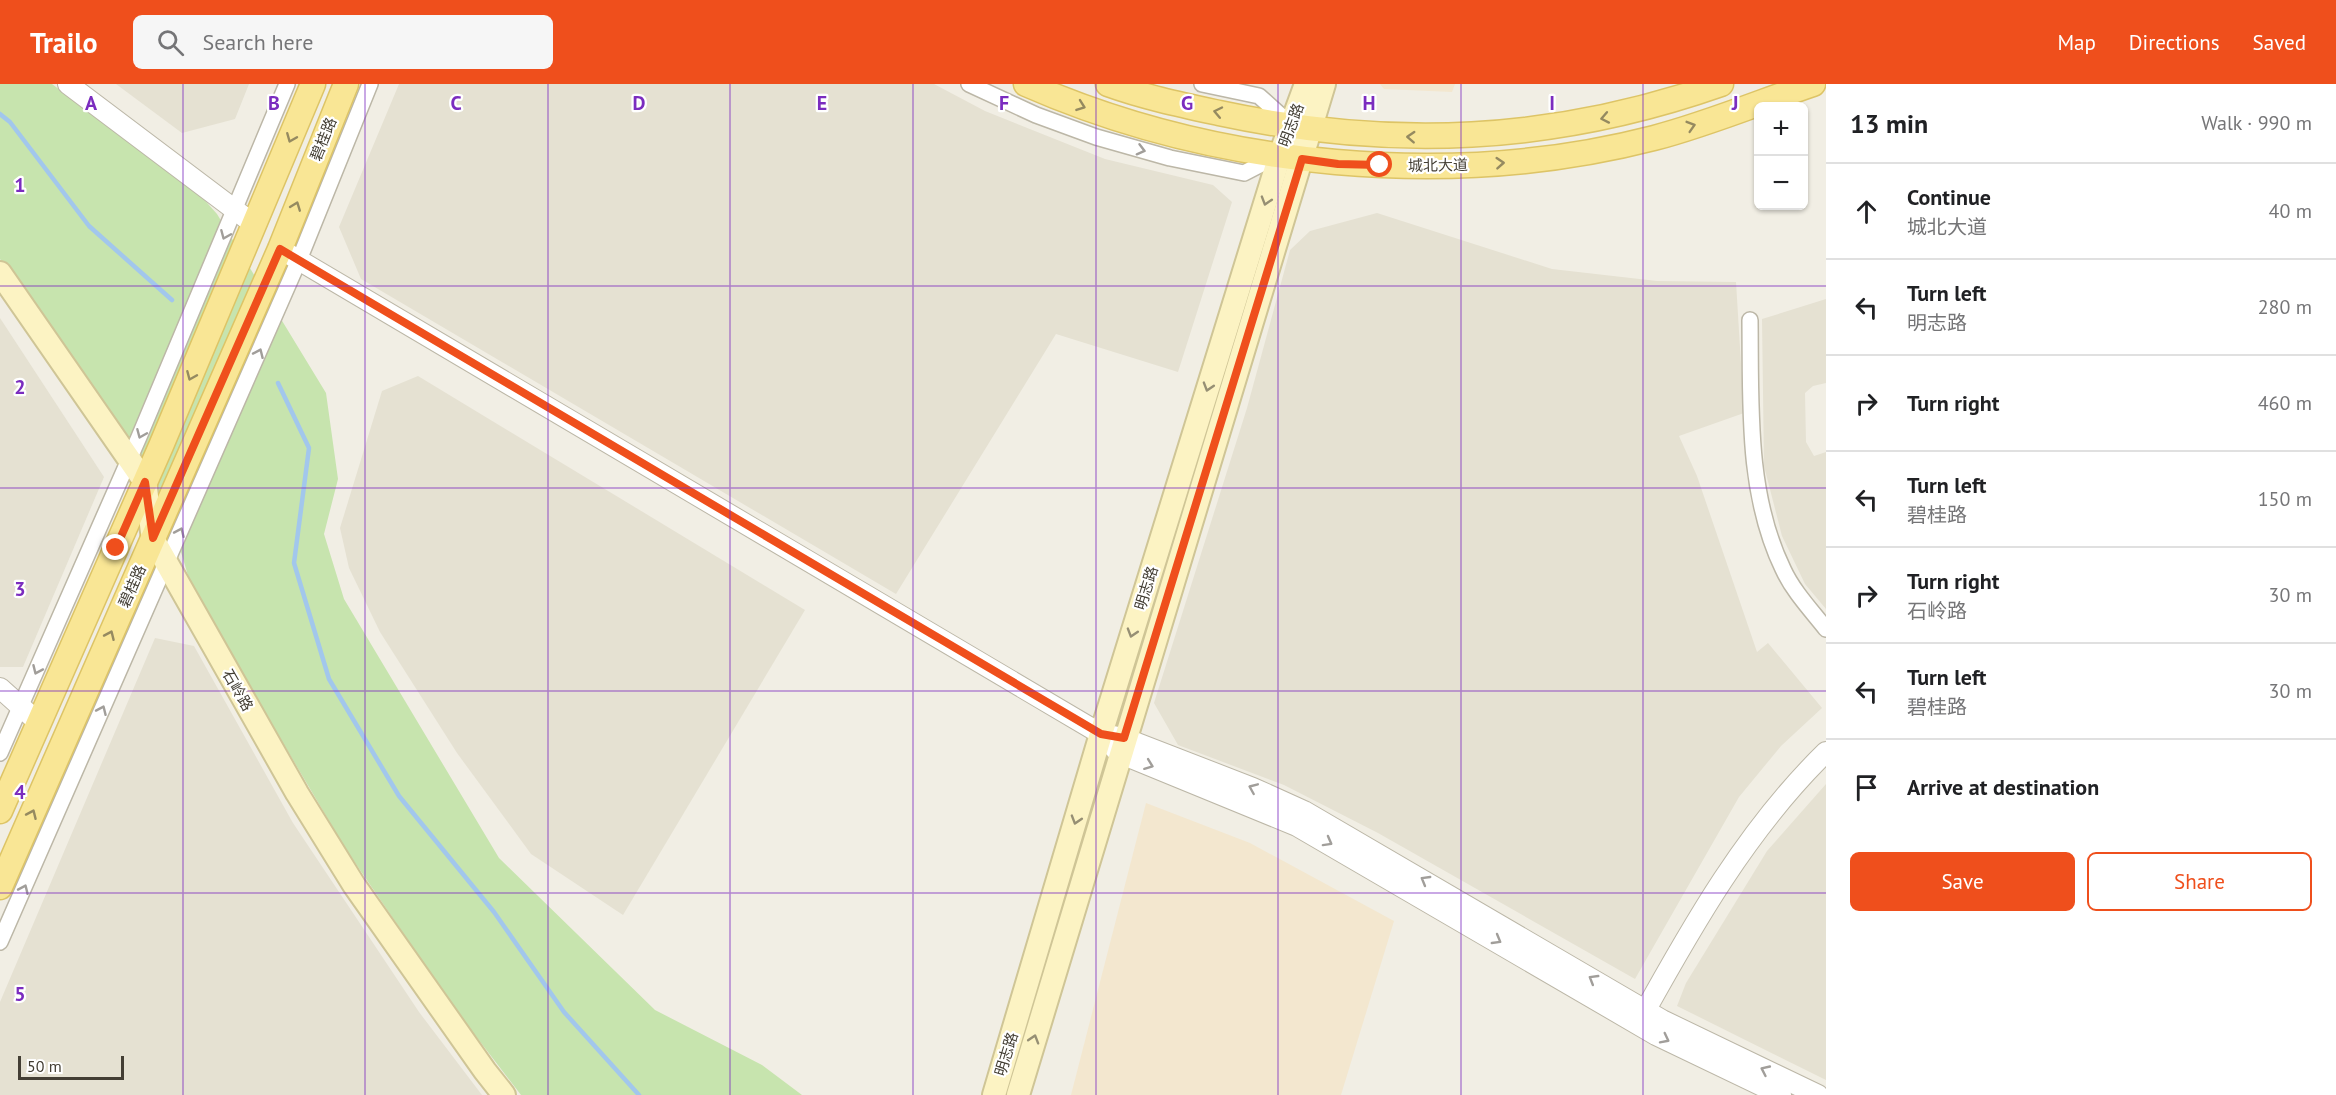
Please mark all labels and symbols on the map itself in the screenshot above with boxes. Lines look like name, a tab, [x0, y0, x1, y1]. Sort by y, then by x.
text: A	[85, 90, 98, 116]
text: B	[268, 90, 280, 116]
text: C	[450, 90, 462, 116]
text: D	[633, 90, 646, 116]
text: E	[817, 90, 827, 116]
text: F	[999, 90, 1009, 116]
text: G	[1181, 90, 1193, 116]
text: H	[1362, 90, 1376, 116]
text: I	[1549, 90, 1555, 116]
text: J	[1731, 90, 1738, 116]
one-way arrow	[1075, 98, 1086, 111]
street label: 明志路	[1274, 101, 1308, 149]
one-way arrow	[1213, 107, 1223, 120]
one-way arrow	[1600, 111, 1610, 124]
street label: 碧桂路	[306, 115, 340, 163]
one-way arrow	[1685, 121, 1696, 133]
one-way arrow	[1407, 130, 1416, 143]
one-way arrow	[286, 132, 298, 143]
one-way arrow	[1135, 143, 1146, 155]
route start	[1366, 151, 1392, 177]
street label: 城北大道	[1408, 155, 1468, 175]
one-way arrow	[1495, 157, 1504, 170]
text: 1	[14, 172, 26, 198]
one-way arrow	[1261, 195, 1273, 206]
one-way arrow	[289, 201, 302, 212]
one-way arrow	[220, 229, 232, 240]
one-way arrow	[251, 348, 263, 359]
one-way arrow	[186, 370, 198, 381]
text: 2	[14, 374, 26, 400]
one-way arrow	[1203, 381, 1216, 392]
one-way arrow	[136, 428, 148, 439]
one-way arrow	[173, 527, 185, 538]
route end	[102, 534, 128, 560]
street label: 碧桂路	[114, 562, 150, 610]
street label: 明志路	[1130, 564, 1162, 612]
text: 3	[14, 576, 26, 602]
one-way arrow	[1127, 627, 1139, 638]
one-way arrow	[103, 631, 115, 642]
one-way arrow	[32, 664, 44, 675]
street label: 石岭路	[219, 666, 257, 714]
one-way arrow	[95, 706, 107, 717]
one-way arrow	[1143, 758, 1154, 770]
text: 4	[14, 779, 26, 805]
one-way arrow	[1249, 783, 1260, 795]
one-way arrow	[25, 809, 37, 820]
one-way arrow	[1071, 814, 1083, 825]
one-way arrow	[1322, 835, 1332, 846]
one-way arrow	[1421, 875, 1431, 887]
one-way arrow	[16, 884, 28, 895]
one-way arrow	[1491, 933, 1501, 944]
one-way arrow	[1589, 974, 1599, 986]
text: 5	[14, 981, 26, 1007]
street label: 明志路	[990, 1030, 1022, 1078]
one-way arrow	[1658, 1032, 1669, 1044]
one-way arrow	[1027, 1034, 1039, 1045]
scale bar	[18, 1053, 124, 1080]
one-way arrow	[1761, 1066, 1772, 1078]

